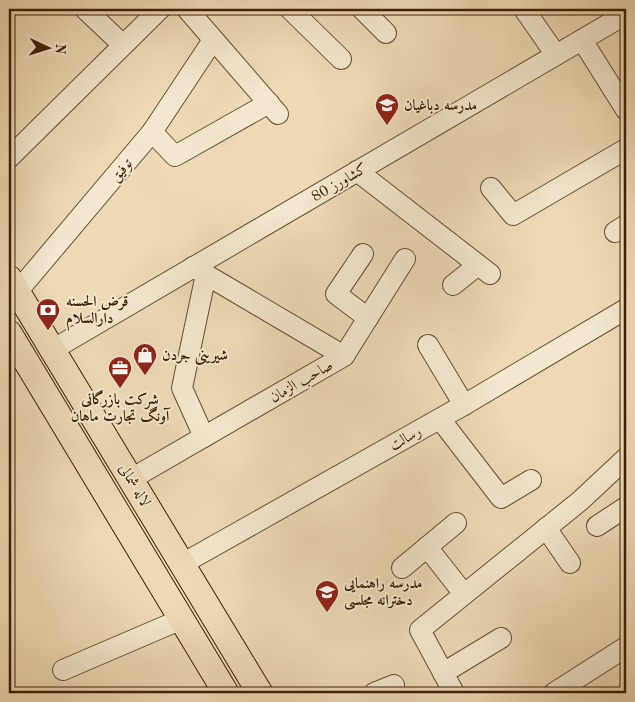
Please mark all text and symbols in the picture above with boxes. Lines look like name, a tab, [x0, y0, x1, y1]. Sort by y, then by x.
north arrow	[22, 22, 72, 72]
text: N	[53, 43, 67, 55]
school or university icon: مدرسه دباغیان	[374, 92, 400, 126]
place label: مدرسه دباغیان	[404, 98, 477, 114]
street label: توفیق	[108, 156, 136, 185]
street label: کشاورز 80	[309, 161, 370, 205]
place label: قرض الحسنه دارالسلام	[66, 294, 129, 331]
bank icon: قرض الحسنه دارالسلام	[35, 297, 61, 331]
shop icon: شیرینی جردن	[132, 342, 158, 376]
place label: شیرینی جردن	[162, 349, 228, 366]
office icon: شرکت بازرگانی آونگ تجارت ماهان	[107, 355, 133, 389]
street label: صاحب الزمان	[267, 357, 336, 407]
place label: شرکت بازرگانی آونگ تجارت ماهان	[71, 389, 171, 425]
street label: رسالت	[387, 425, 424, 454]
street label: لاله شمالی	[115, 462, 152, 510]
place label: مدرسه راهنمایی دخترانه مجلسی	[343, 576, 423, 611]
school or university icon: مدرسه راهنمایی دخترانه مجلسی	[314, 579, 340, 613]

